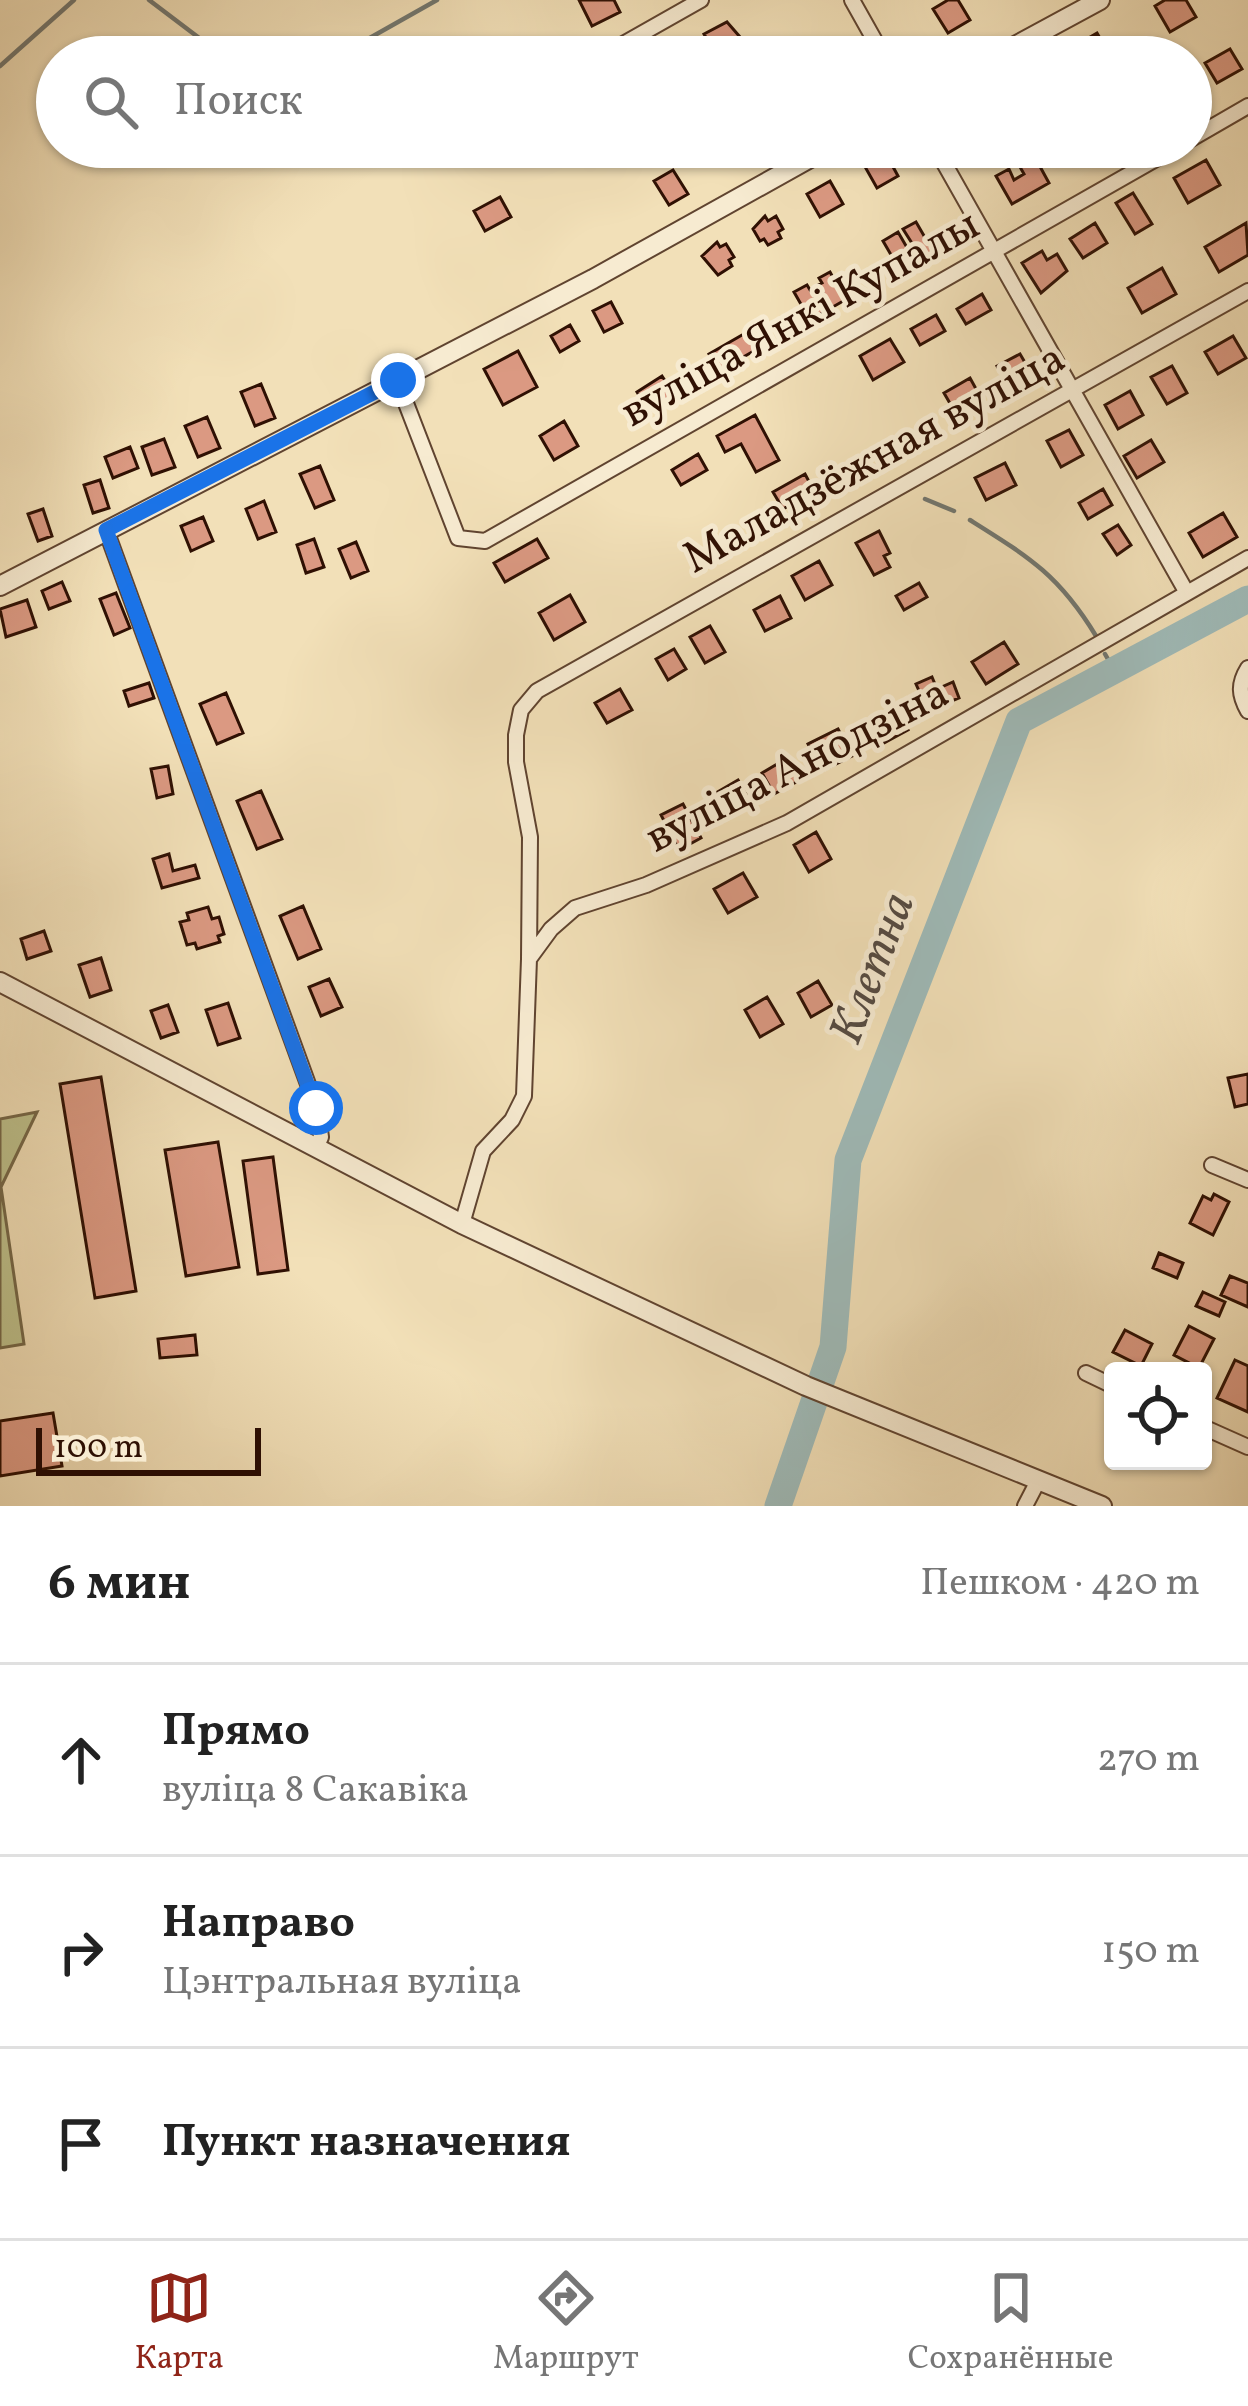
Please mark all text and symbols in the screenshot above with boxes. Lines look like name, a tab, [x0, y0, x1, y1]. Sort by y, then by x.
search box	[36, 36, 1212, 168]
icon: search	[78, 69, 144, 135]
text: Поиск	[174, 71, 303, 134]
street label: вуліца Янкі Купалы	[610, 195, 992, 445]
street label: Маладзёжная вуліца	[673, 329, 1077, 591]
route end	[371, 353, 425, 407]
street label: вуліца Анодзіна	[635, 663, 961, 871]
water label: Клетна	[815, 884, 933, 1054]
route start	[289, 1081, 343, 1135]
map controls	[1104, 1362, 1212, 1470]
button: locate	[1104, 1362, 1212, 1470]
scale bar	[36, 1422, 261, 1475]
text: 100 m	[54, 1426, 143, 1472]
text: 6 мин	[48, 1549, 190, 1620]
text: Пешком · 420 m	[920, 1557, 1200, 1611]
text: Прямо	[162, 1701, 310, 1764]
icon: ahead	[48, 1727, 114, 1793]
text: 270 m	[1097, 1733, 1200, 1787]
text: вуліца 8 Сакавіка	[162, 1764, 469, 1818]
text: Направо	[162, 1893, 355, 1956]
icon: right	[48, 1919, 114, 1985]
text: 150 m	[1101, 1925, 1200, 1979]
text: Цэнтральная вуліца	[162, 1956, 522, 2010]
icon: arrive	[48, 2111, 114, 2177]
text: Пункт назначения	[162, 2112, 571, 2175]
tab: Карта	[134, 2265, 224, 2383]
tab: Маршрут	[493, 2265, 639, 2383]
tab: Сохранённые	[908, 2265, 1113, 2383]

